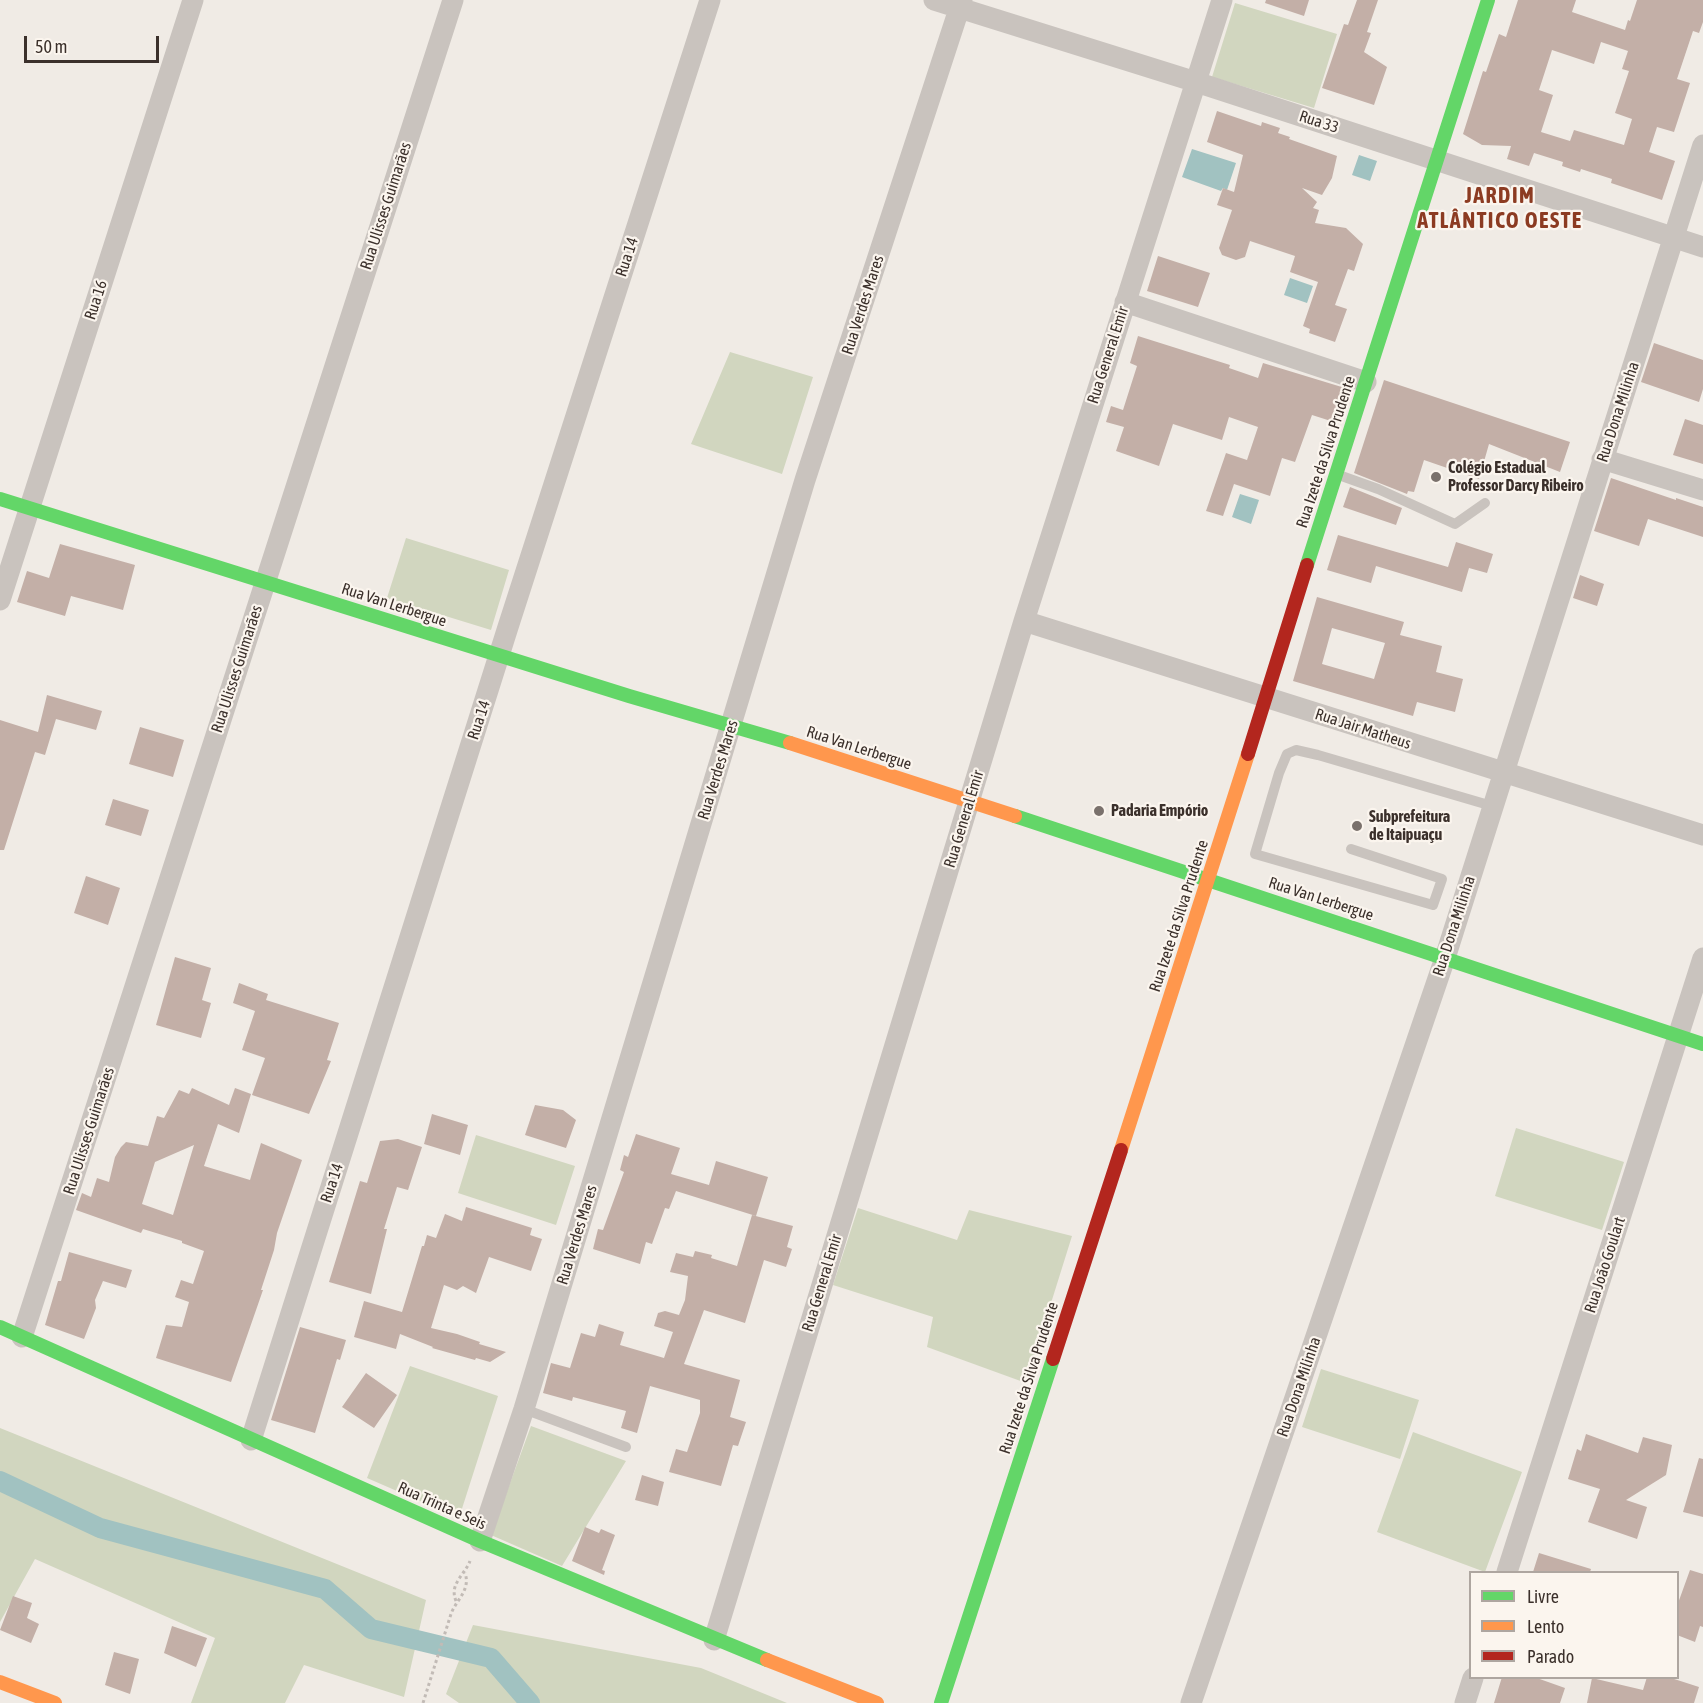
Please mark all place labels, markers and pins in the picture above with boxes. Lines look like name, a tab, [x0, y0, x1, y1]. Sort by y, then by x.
place label: Colégio Estadual Professor Darcy Ribeiro	[1448, 458, 1584, 496]
marker: Colégio Estadual Professor Darcy Ribeiro	[1429, 470, 1443, 484]
place label: Padaria Empório	[1111, 801, 1208, 821]
marker: Padaria Empório	[1092, 804, 1106, 818]
place label: Subprefeitura de Itaipuaçu	[1369, 807, 1450, 845]
marker: Subprefeitura de Itaipuaçu	[1350, 819, 1364, 833]

